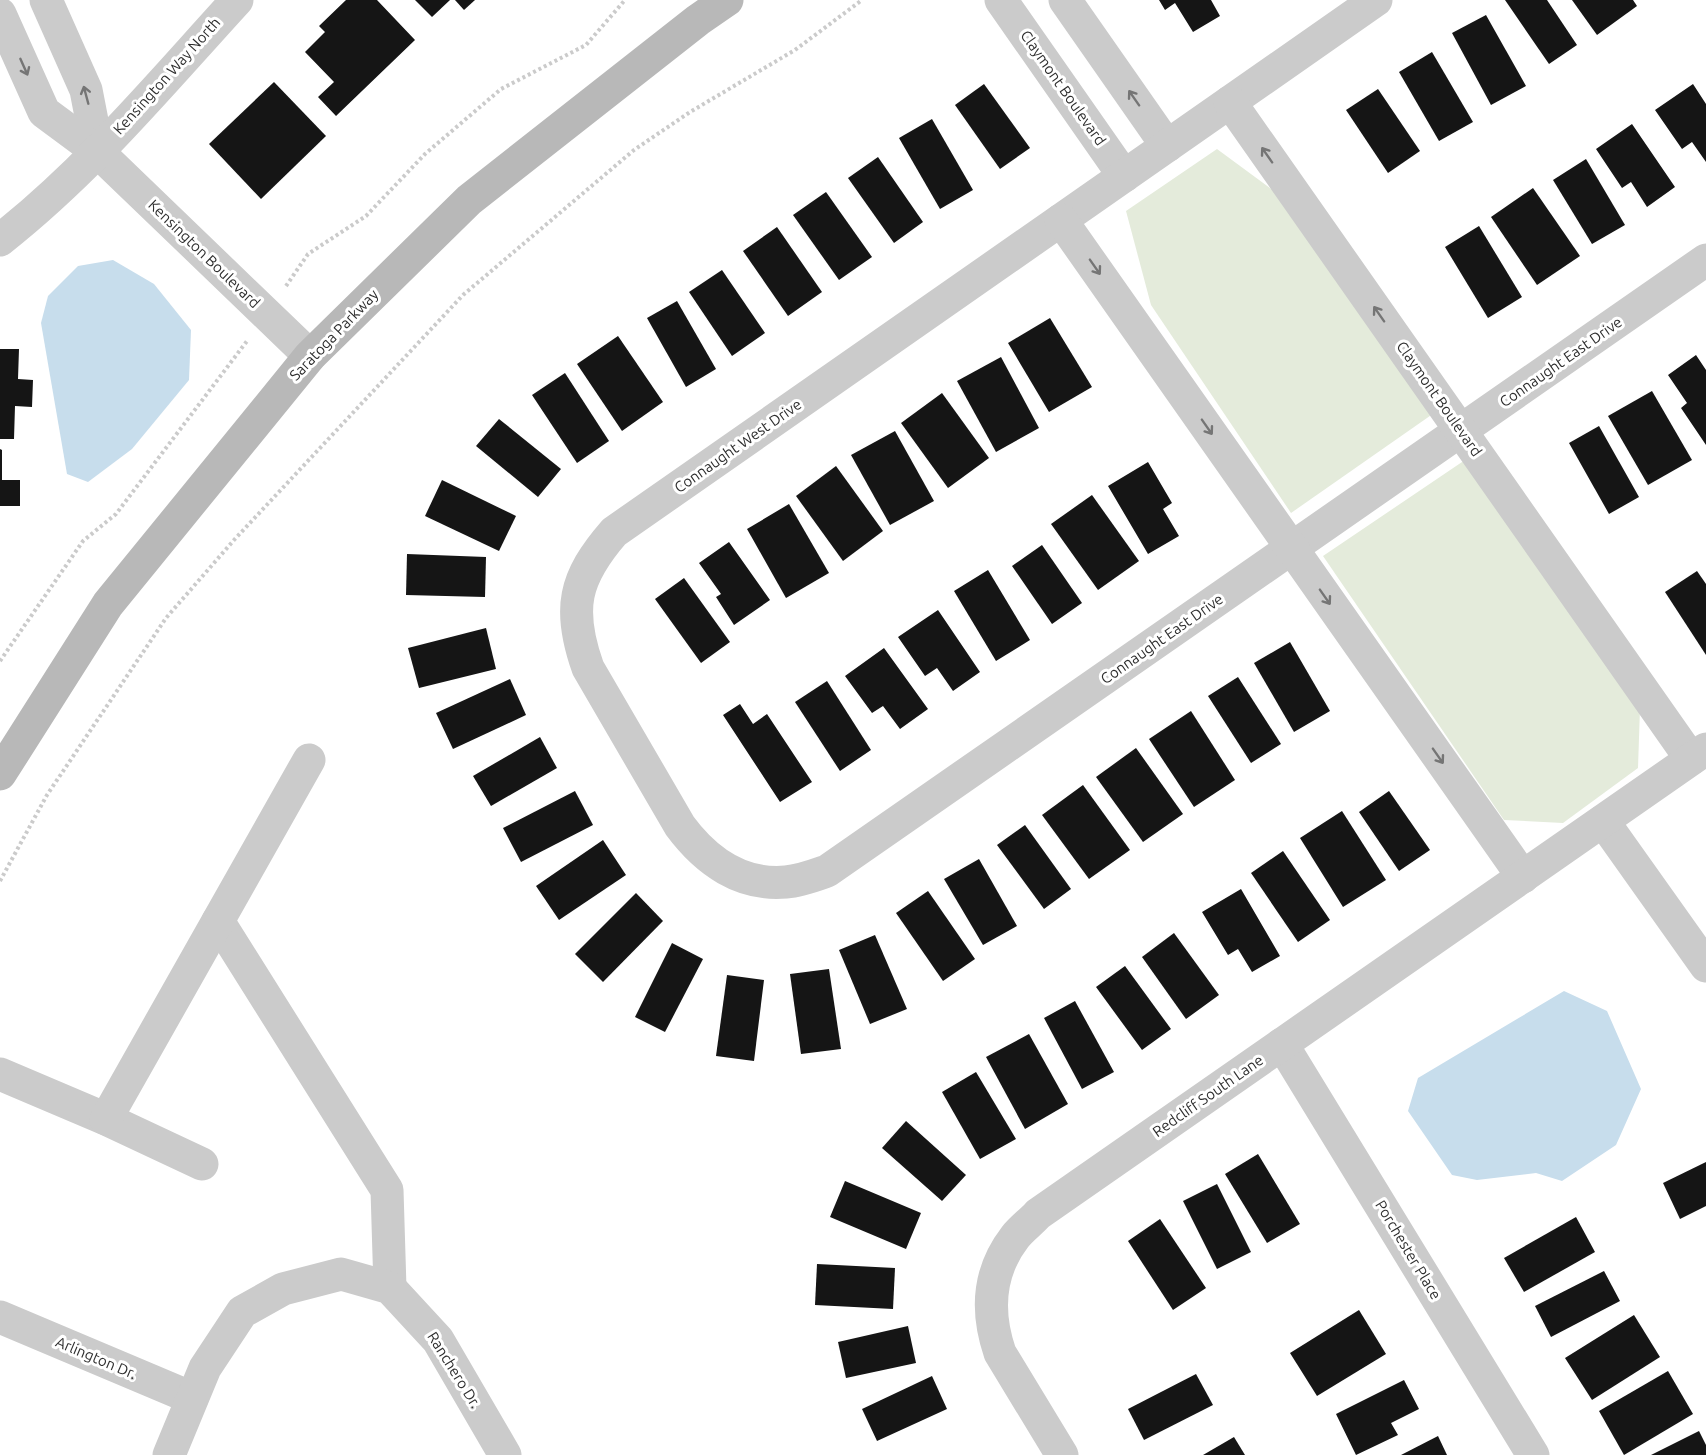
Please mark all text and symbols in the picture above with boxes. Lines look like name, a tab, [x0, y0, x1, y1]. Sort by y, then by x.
street label: Kensington Way North	[110, 14, 224, 138]
street label: Claymont Boulevard	[1017, 27, 1109, 148]
one-way arrow	[19, 58, 30, 76]
one-way arrow	[80, 86, 91, 105]
one-way arrow	[1127, 90, 1140, 106]
one-way arrow	[1261, 147, 1273, 163]
street label: Kensington Boulevard	[145, 196, 264, 311]
one-way arrow	[1089, 259, 1101, 275]
street label: Saratoga Parkway	[286, 286, 381, 384]
one-way arrow	[1373, 307, 1385, 323]
street label: Connaught East Drive	[1496, 313, 1625, 410]
street label: Claymont Boulevard	[1393, 338, 1485, 459]
street label: Connaught West Drive	[671, 395, 804, 496]
one-way arrow	[1201, 419, 1213, 435]
one-way arrow	[1319, 588, 1331, 604]
street label: Connaught East Drive	[1097, 590, 1226, 687]
one-way arrow	[1432, 748, 1444, 764]
street label: Redcliff South Lane	[1149, 1051, 1266, 1140]
street label: Porchester Place	[1372, 1197, 1445, 1302]
street label: Ranchero Dr.	[424, 1329, 485, 1411]
street label: Arlington Dr.	[53, 1333, 139, 1382]

